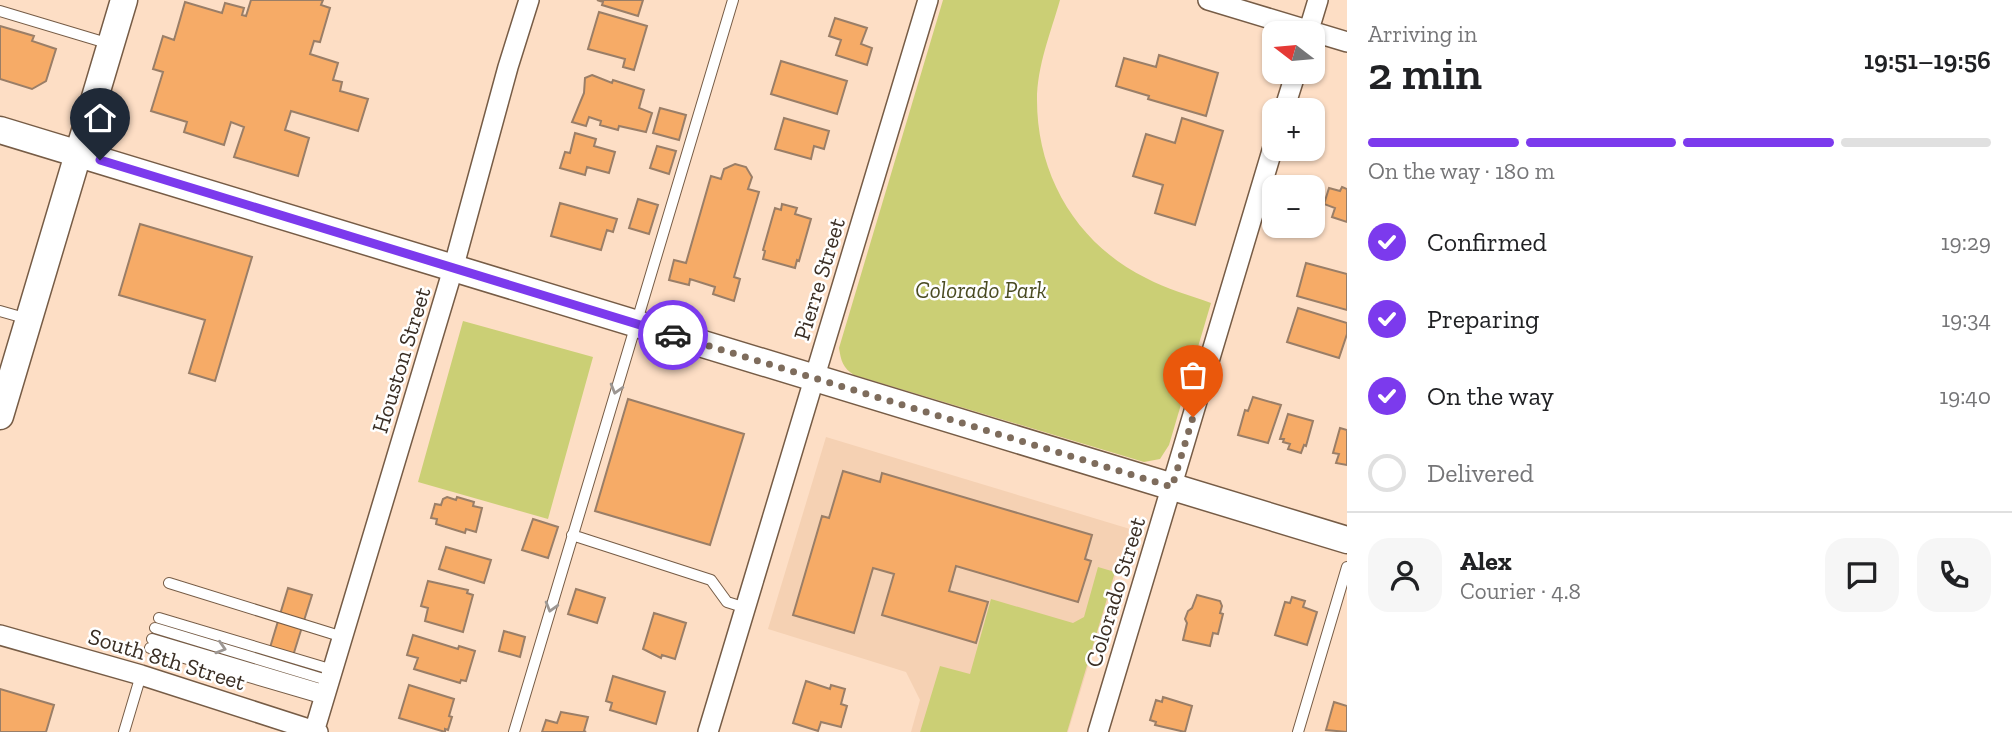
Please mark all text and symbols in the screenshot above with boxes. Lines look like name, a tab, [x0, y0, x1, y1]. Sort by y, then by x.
text: Arriving in	[1368, 20, 1477, 48]
north arrow	[1262, 21, 1325, 84]
map controls	[1262, 21, 1325, 238]
text: 19:51–19:56	[1864, 44, 1991, 76]
text: 2 min	[1368, 46, 1482, 101]
pin	[70, 88, 130, 160]
button: +	[1262, 98, 1325, 161]
icon: home	[81, 99, 119, 137]
text: On the way · 180 m	[1368, 157, 1555, 185]
button: −	[1262, 175, 1325, 238]
street label: Pierre Street	[787, 214, 851, 344]
icon: check	[1368, 223, 1406, 261]
text: Confirmed	[1427, 226, 1547, 258]
text: 19:29	[1941, 228, 1991, 256]
park label: Colorado Park	[915, 276, 1047, 304]
street label: Houston Street	[366, 283, 437, 436]
courier	[638, 300, 708, 370]
icon: check	[1368, 300, 1406, 338]
text: Preparing	[1427, 303, 1539, 335]
text: 19:34	[1941, 305, 1991, 333]
icon: car	[654, 316, 692, 354]
pin	[1163, 345, 1223, 417]
icon: bag	[1174, 356, 1212, 394]
icon: check	[1368, 377, 1406, 415]
text: On the way	[1427, 380, 1554, 412]
one-way arrow	[609, 382, 624, 394]
text: 19:40	[1939, 382, 1991, 410]
text: Delivered	[1427, 457, 1534, 489]
street label: Colorado Street	[1079, 513, 1151, 670]
button: person	[1368, 538, 1442, 612]
button: chat	[1825, 538, 1899, 612]
button: phone	[1917, 538, 1991, 612]
text: Alex	[1460, 545, 1512, 577]
text: Courier · 4.8	[1460, 577, 1581, 605]
one-way arrow	[545, 600, 560, 612]
street label: South 8th Street	[85, 622, 249, 696]
one-way arrow	[214, 640, 226, 654]

